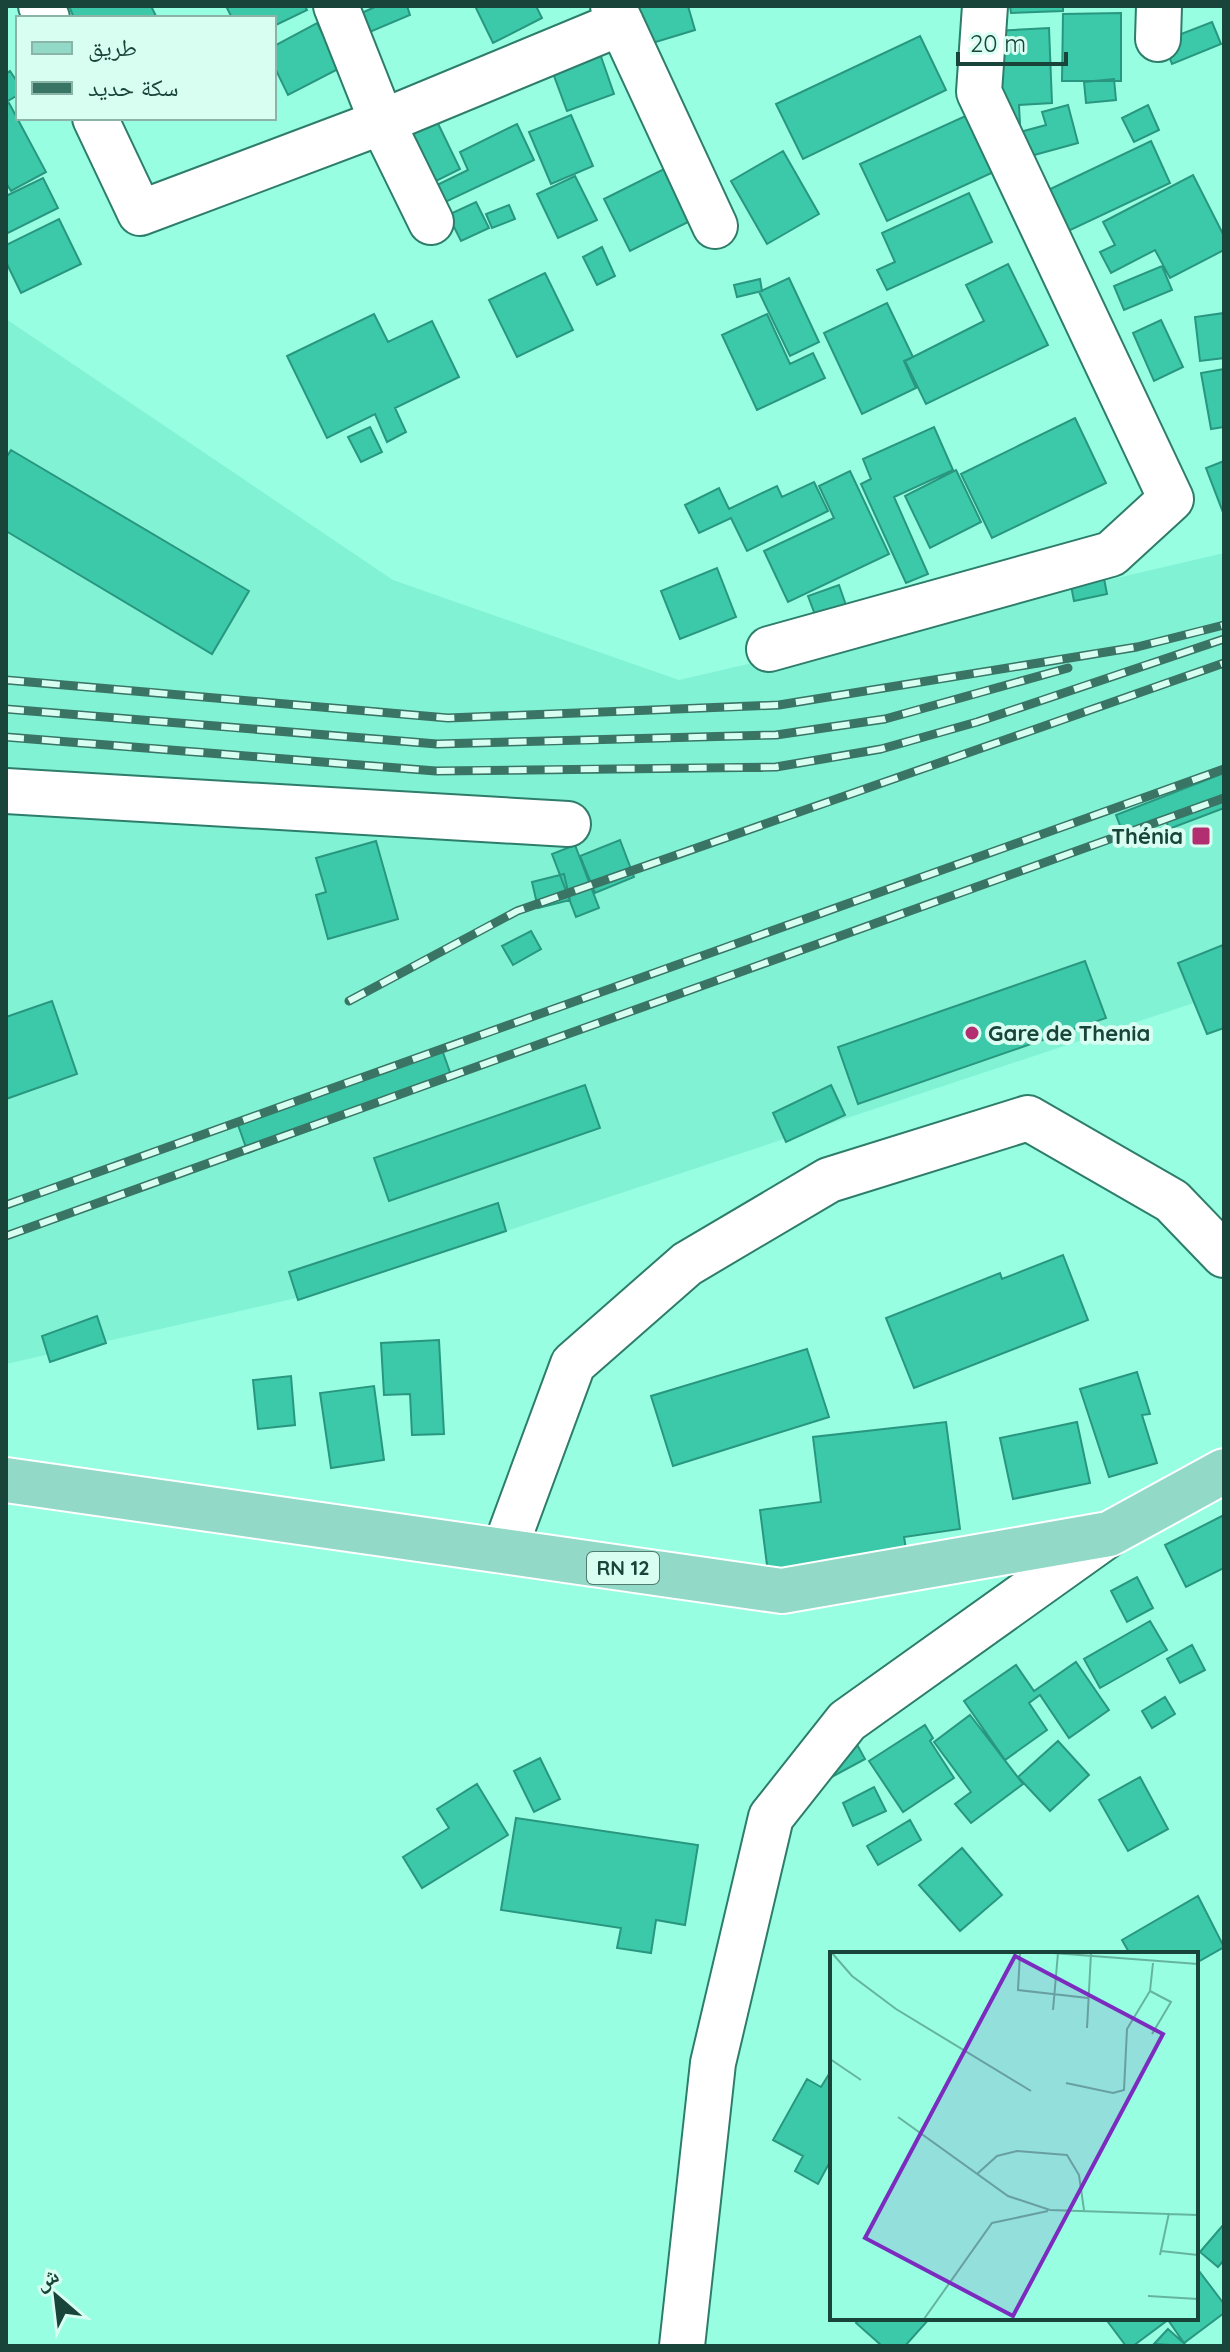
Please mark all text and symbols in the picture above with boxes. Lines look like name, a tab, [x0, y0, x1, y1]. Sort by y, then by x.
legend	[16, 16, 276, 120]
scale bar	[958, 16, 1066, 66]
text: 20 m	[970, 28, 1026, 58]
text: طريق	[88, 32, 137, 62]
text: سكة حديد	[88, 72, 178, 102]
place label: Thénia	[1111, 822, 1183, 850]
marker: Thénia	[1190, 825, 1212, 847]
place label: Gare de Thenia	[988, 1019, 1150, 1047]
marker: Gare de Thenia	[963, 1024, 981, 1042]
road number: RN 12	[587, 1552, 659, 1584]
inset map	[830, 1952, 1198, 2320]
north arrow	[16, 2256, 96, 2336]
text: ش	[30, 2261, 63, 2296]

